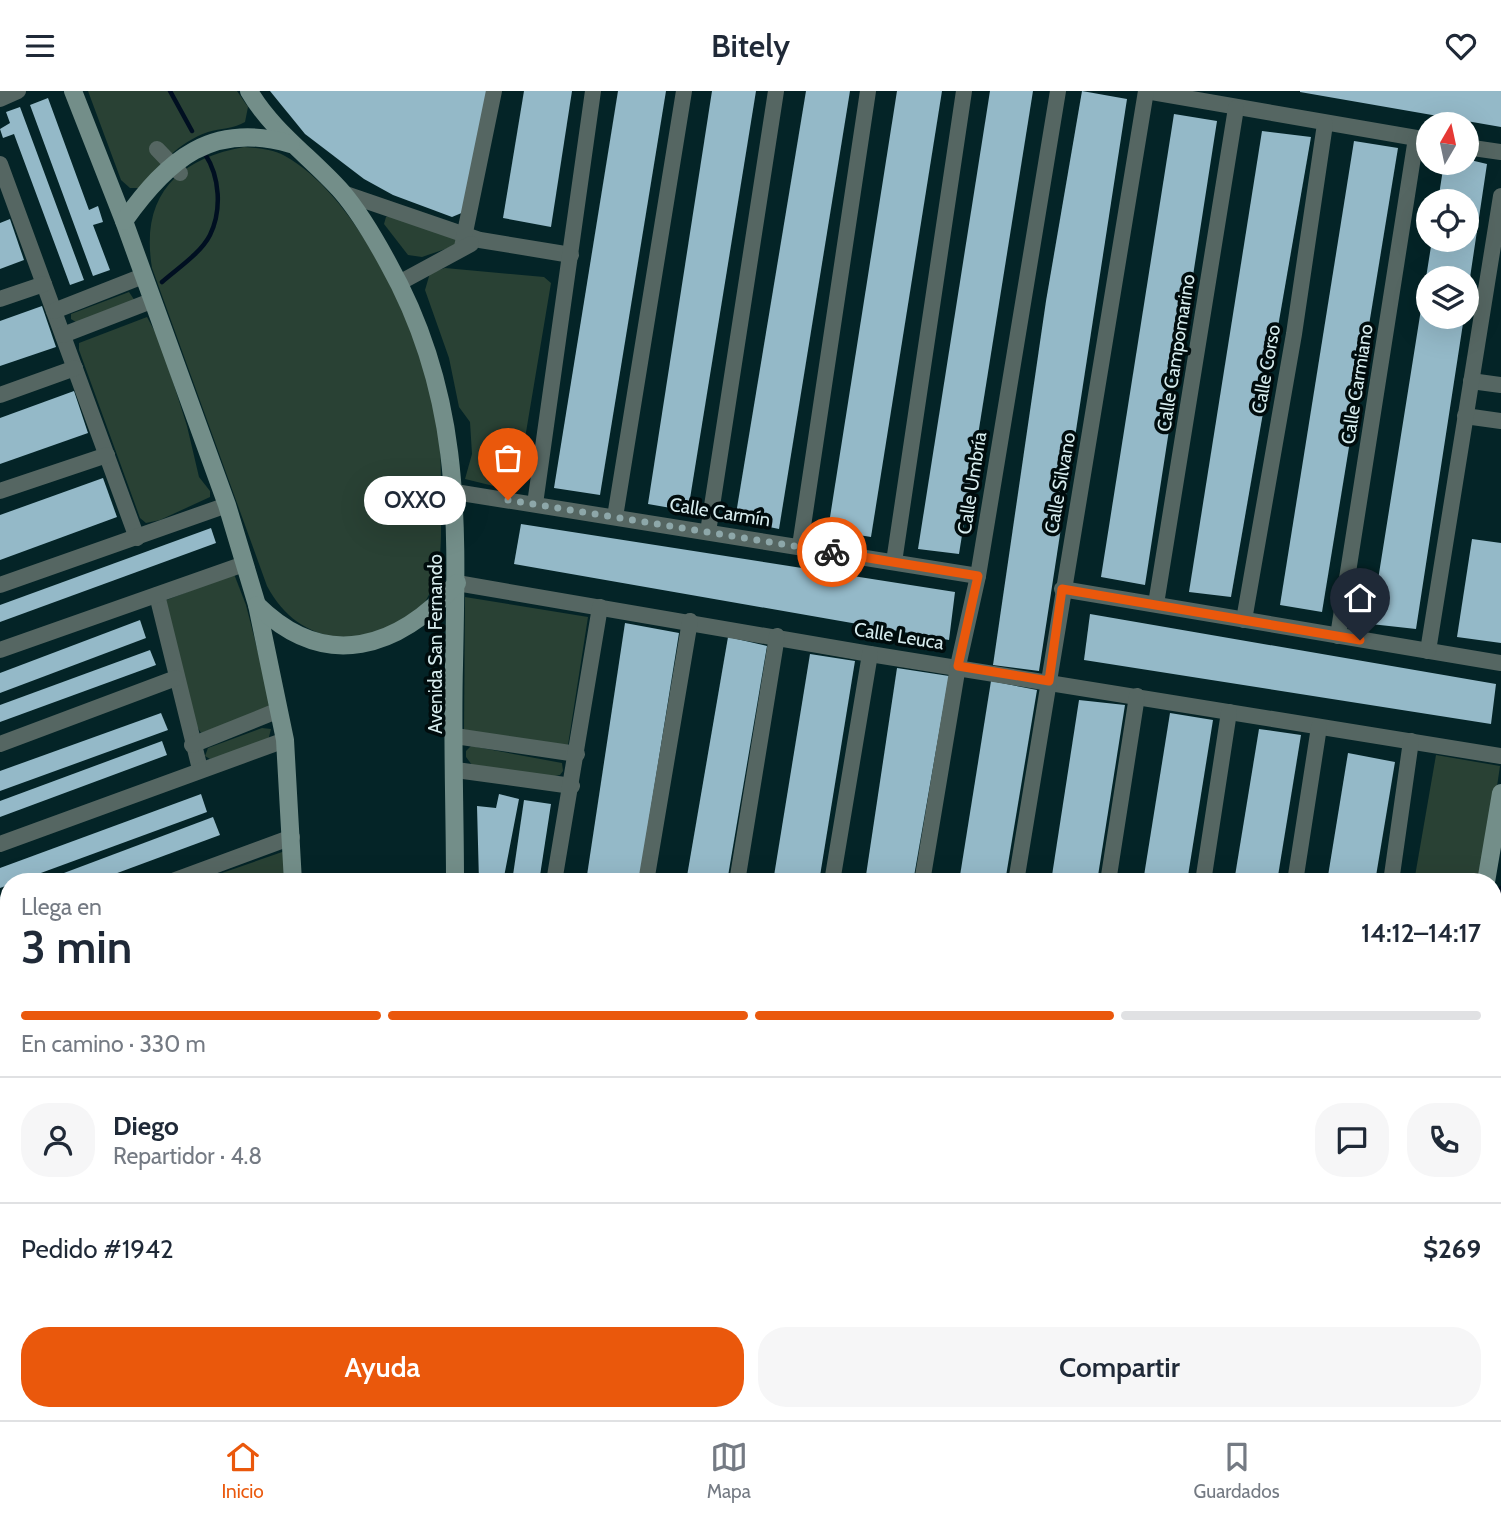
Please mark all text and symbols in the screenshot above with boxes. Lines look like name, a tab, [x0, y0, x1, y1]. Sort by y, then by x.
text: Bitely	[711, 26, 790, 65]
icon: menu	[21, 27, 59, 65]
icon: heart	[1442, 27, 1480, 65]
north arrow	[1416, 112, 1479, 175]
map controls	[1416, 112, 1479, 329]
button: locate	[1416, 189, 1479, 252]
button: layers	[1416, 266, 1479, 329]
street label: Calle Campomarino	[1152, 273, 1200, 433]
street label: Calle Carmiano	[1336, 322, 1378, 446]
street label: Calle Corso	[1247, 323, 1285, 415]
pin	[478, 428, 538, 500]
street label: Calle Umbría	[953, 430, 991, 536]
street label: Calle Silvano	[1040, 431, 1080, 535]
icon: bag	[489, 439, 527, 477]
callout: OXXO	[364, 475, 466, 525]
text: OXXO	[384, 486, 446, 514]
street label: Calle Carmín	[668, 493, 772, 531]
courier	[797, 517, 867, 587]
icon: bike	[813, 533, 851, 571]
street label: Avenida San Fernando	[424, 554, 447, 734]
pin	[1330, 568, 1390, 640]
icon: home	[1341, 579, 1379, 617]
street label: Calle Leuca	[853, 618, 945, 654]
text: Llega en	[21, 893, 102, 921]
text: 14:12–14:17	[1361, 917, 1481, 949]
text: 3 min	[21, 919, 132, 975]
text: En camino · 330 m	[21, 1030, 206, 1058]
button: person	[21, 1103, 95, 1177]
button: chat	[1315, 1103, 1389, 1177]
button: phone	[1407, 1103, 1481, 1177]
text: Diego	[113, 1110, 179, 1142]
text: Repartidor · 4.8	[113, 1142, 262, 1170]
text: Pedido #1942	[21, 1233, 174, 1265]
text: $269	[1423, 1233, 1481, 1265]
button: Ayuda	[21, 1327, 744, 1407]
button: Compartir	[758, 1327, 1481, 1407]
tab: Inicio	[221, 1438, 264, 1503]
tab: Mapa	[707, 1438, 751, 1503]
tab: Guardados	[1194, 1438, 1280, 1503]

